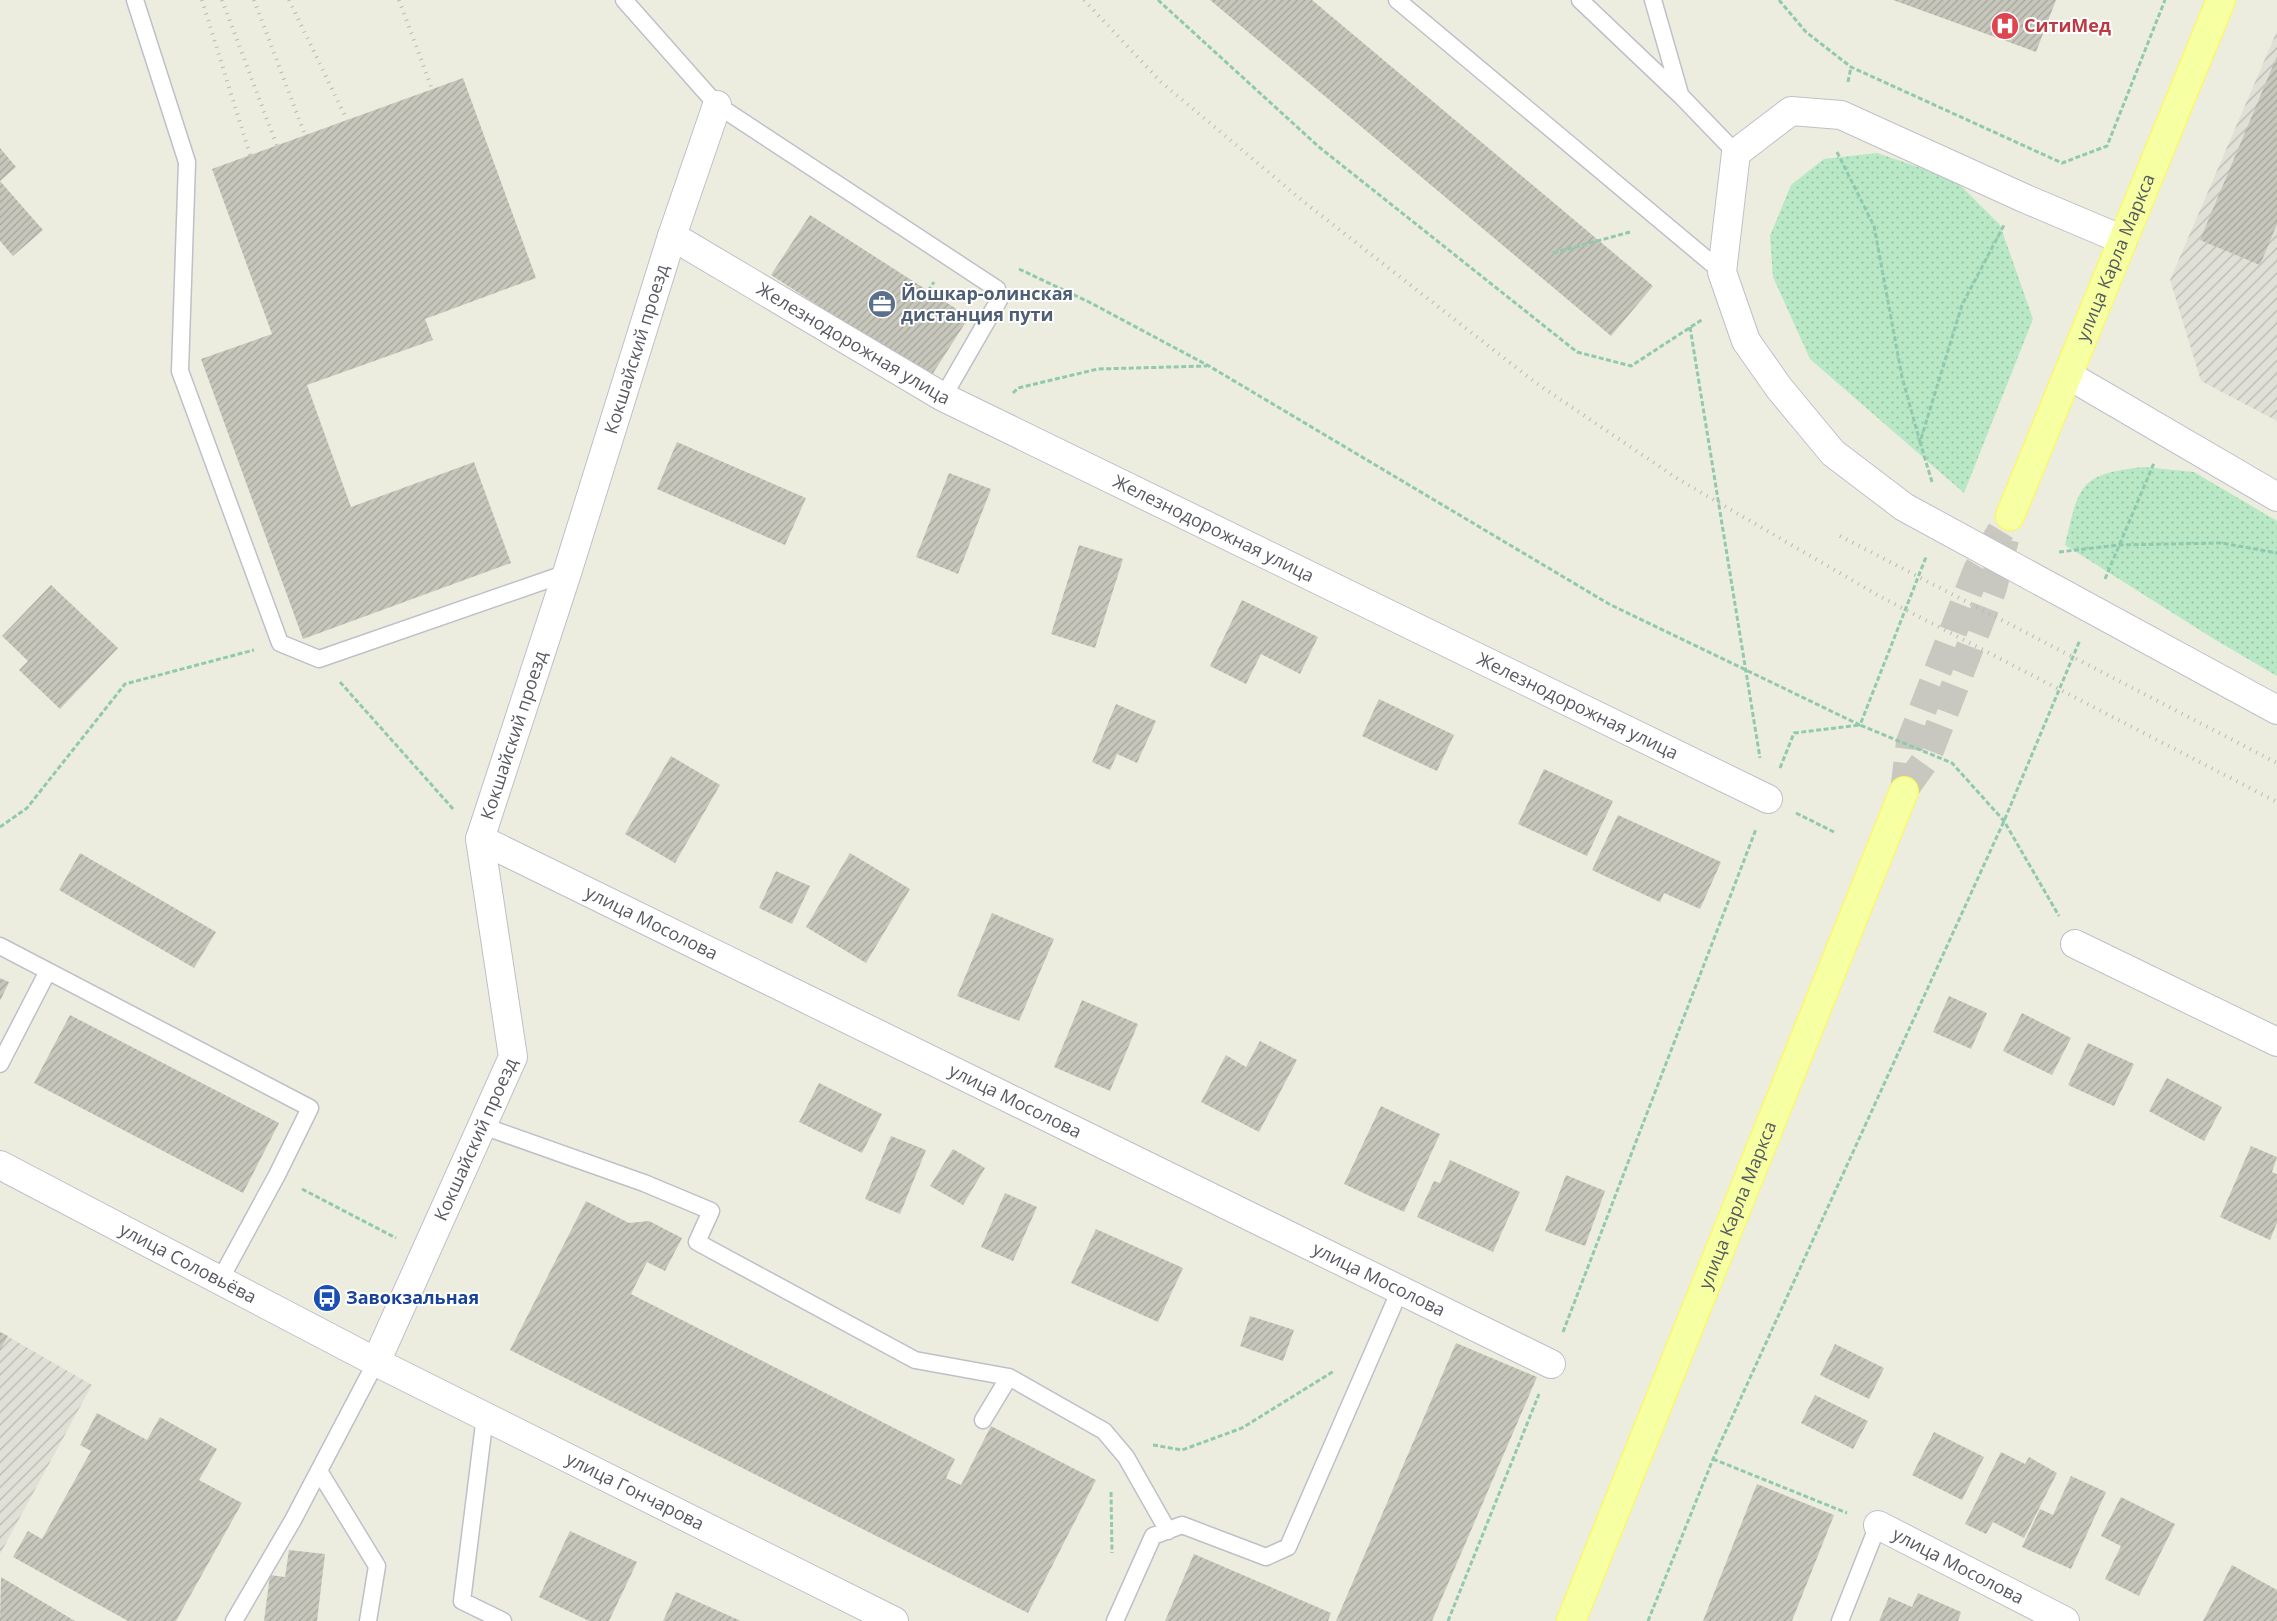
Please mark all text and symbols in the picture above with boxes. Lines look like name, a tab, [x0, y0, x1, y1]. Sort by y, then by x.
hospital icon: СитиМед	[1990, 11, 2020, 41]
place label: СитиМед	[2024, 13, 2111, 37]
street label: улица Карла Маркса	[2070, 170, 2160, 345]
street label: Кокшайский проезд	[598, 261, 673, 437]
street label: Железнодорожная улица	[753, 276, 954, 410]
place label: Йошкар-олинская дистанция пути	[901, 281, 1073, 326]
office icon: Йошкар-олинская дистанция пути	[867, 289, 897, 319]
street label: Железнодорожная улица	[1109, 469, 1318, 587]
street label: Железнодорожная улица	[1473, 646, 1683, 764]
street label: Кокшайский проезд	[474, 647, 552, 822]
street label: улица Мосолова	[582, 880, 722, 965]
street label: Кокшайский проезд	[428, 1054, 522, 1224]
street label: улица Мосолова	[945, 1058, 1086, 1143]
street label: улица Карла Маркса	[1692, 1117, 1781, 1292]
street label: улица Соловьёва	[116, 1217, 261, 1308]
street label: улица Мосолова	[1309, 1236, 1450, 1321]
bus stop icon: Завокзальная	[312, 1283, 342, 1313]
place label: Завокзальная	[346, 1285, 479, 1309]
street label: улица Гончарова	[562, 1446, 709, 1535]
street label: улица Мосолова	[1889, 1521, 2028, 1609]

